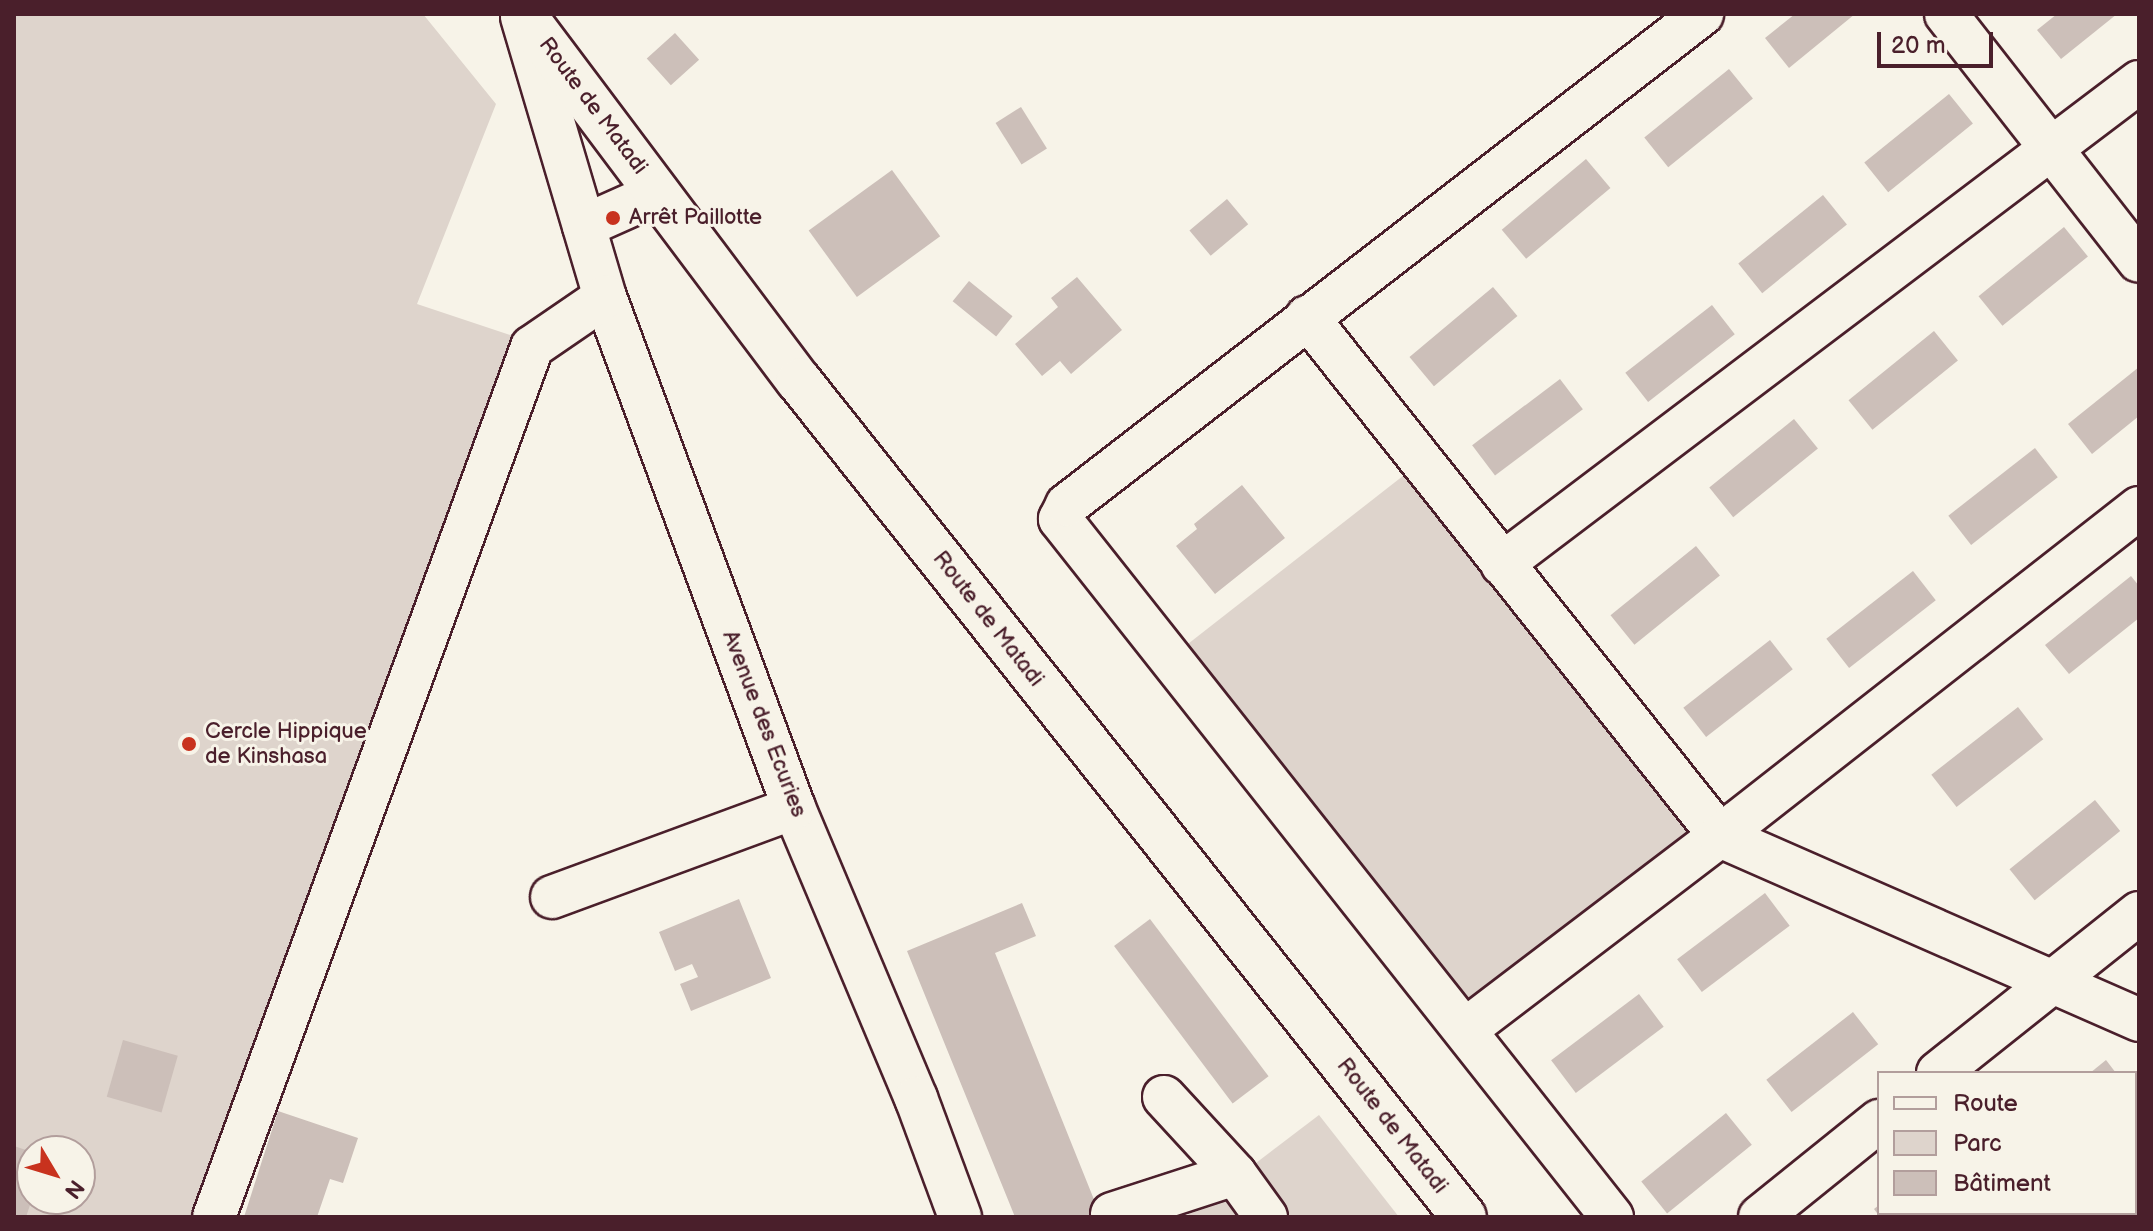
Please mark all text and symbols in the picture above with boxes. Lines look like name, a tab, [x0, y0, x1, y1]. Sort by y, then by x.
scale bar	[1881, 16, 1997, 66]
text: 20 m	[1891, 31, 1946, 60]
street label: Route de Matadi	[533, 32, 653, 180]
place label: Arrêt Paillotte	[629, 205, 762, 231]
marker: Arrêt Paillotte	[604, 209, 622, 227]
street label: Route de Matadi	[927, 546, 1049, 692]
street label: Avenue des Ecuries	[716, 627, 812, 821]
place label: Cercle Hippique de Kinshasa	[205, 718, 367, 770]
marker: Cercle Hippique de Kinshasa	[180, 735, 198, 753]
street label: Route de Matadi	[1331, 1053, 1453, 1199]
legend	[1877, 1071, 2137, 1215]
text: Route	[1953, 1089, 2018, 1118]
text: Parc	[1953, 1129, 2002, 1158]
north arrow	[16, 1135, 96, 1215]
text: Bâtiment	[1953, 1169, 2051, 1198]
text: N	[58, 1174, 89, 1204]

